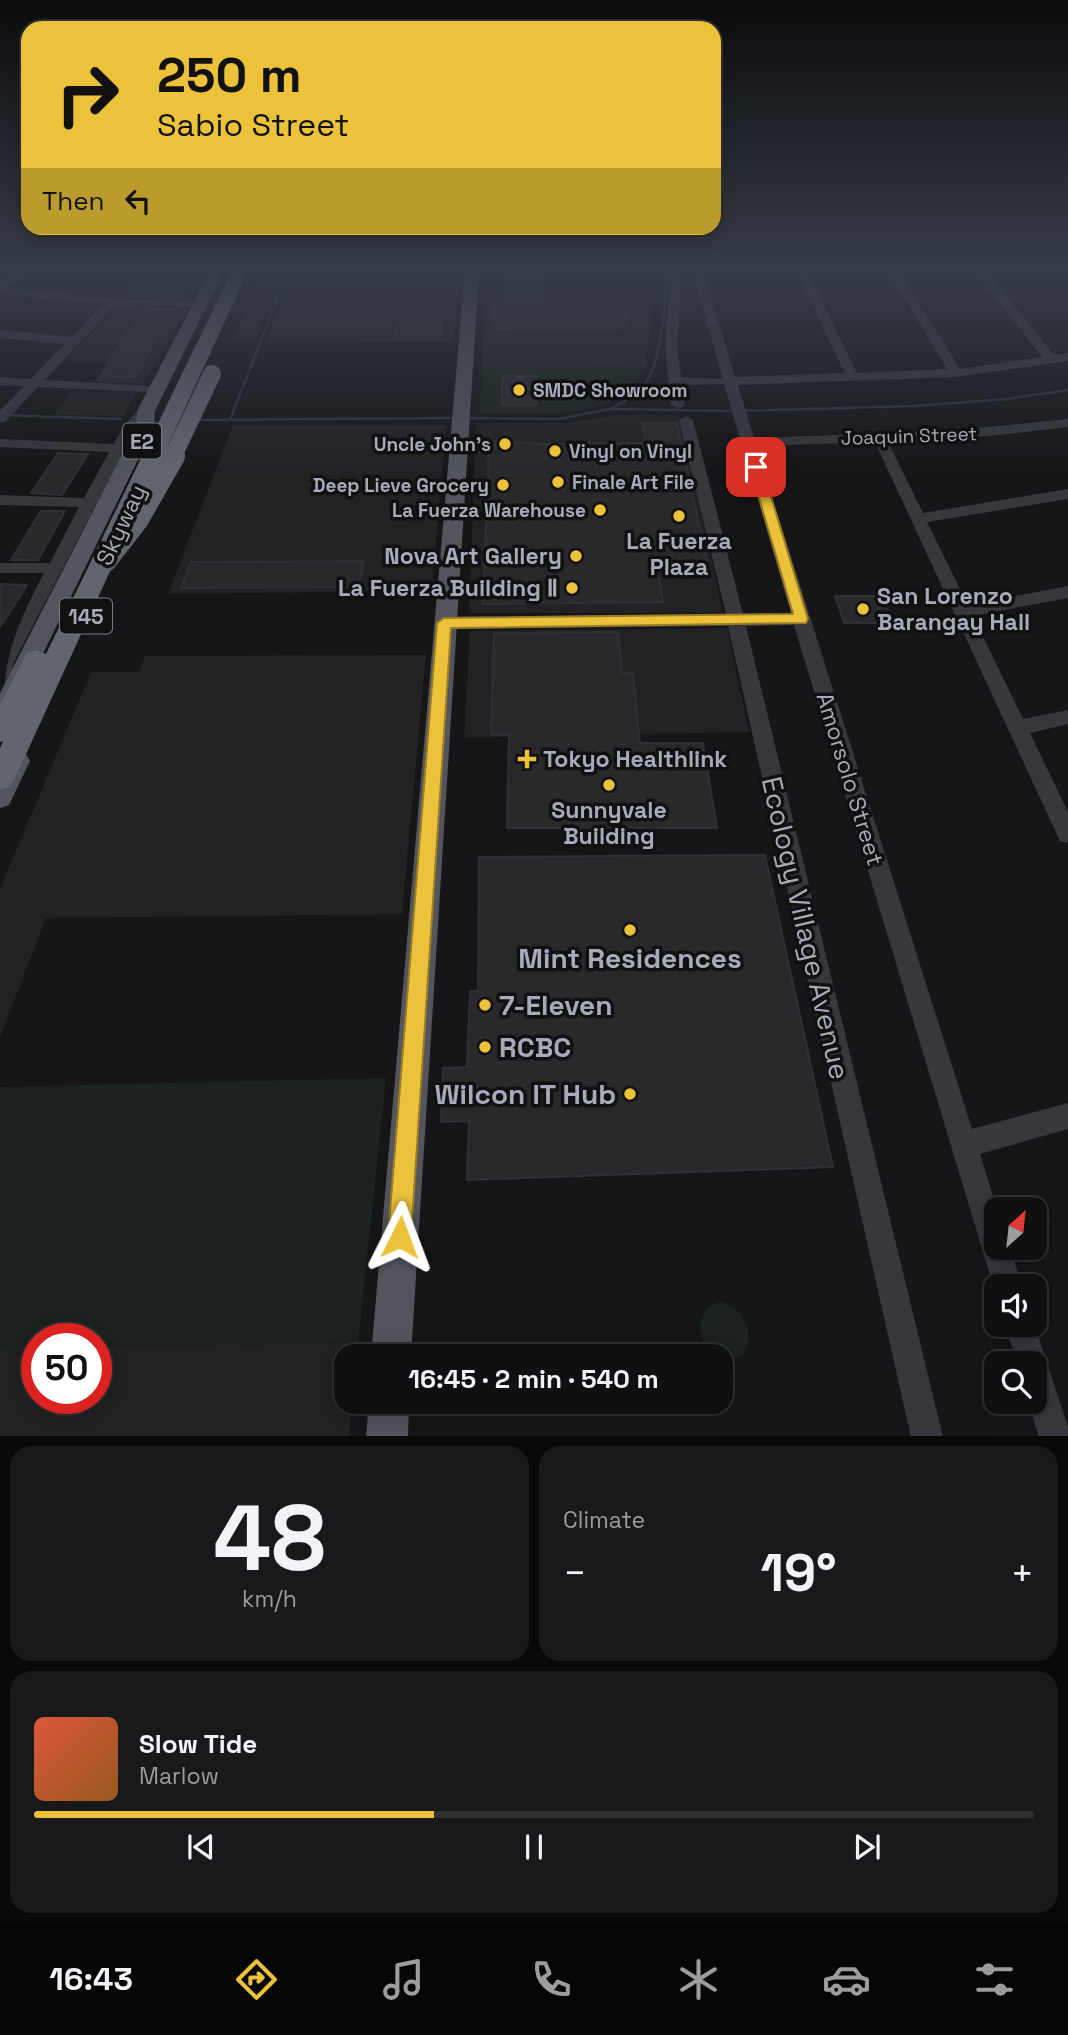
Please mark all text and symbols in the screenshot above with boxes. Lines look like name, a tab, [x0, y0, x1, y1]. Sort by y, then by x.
text: 250 m	[157, 44, 302, 106]
icon: right	[42, 49, 133, 140]
text: Sabio Street	[157, 105, 349, 145]
icon: left	[119, 182, 157, 220]
text: Then	[42, 184, 105, 218]
place label: SMDC Showroom	[533, 378, 687, 403]
marker: SMDC Showroom	[511, 382, 527, 398]
street label: Joaquin Street	[840, 421, 978, 451]
road number: E2	[123, 424, 161, 458]
place label: Uncle John's	[374, 432, 491, 457]
marker: Uncle John's	[497, 436, 513, 452]
pin	[726, 437, 786, 497]
place label: Vinyl on Vinyl	[569, 439, 692, 464]
marker: Vinyl on Vinyl	[547, 443, 563, 459]
icon: arrive	[737, 448, 775, 486]
place label: Finale Art File	[572, 470, 695, 495]
place label: Deep Lieve Grocery	[313, 473, 489, 498]
marker: Finale Art File	[550, 474, 566, 490]
marker: Deep Lieve Grocery	[495, 477, 511, 493]
street label: Skyway	[89, 480, 153, 570]
place label: La Fuerza Warehouse	[392, 498, 586, 523]
marker: La Fuerza Warehouse	[592, 502, 608, 518]
marker: La Fuerza Plaza	[671, 508, 687, 524]
place label: La Fuerza Plaza	[626, 526, 732, 582]
place label: Nova Art Gallery	[384, 541, 562, 571]
marker: Nova Art Gallery	[568, 548, 584, 564]
place label: La Fuerza Building Ⅱ	[338, 573, 558, 603]
marker: La Fuerza Building Ⅱ	[564, 580, 580, 596]
place label: San Lorenzo Barangay Hall	[877, 581, 1030, 637]
road number: 145	[60, 598, 112, 634]
marker: San Lorenzo Barangay Hall	[855, 601, 871, 617]
street label: Amorsolo Street	[809, 689, 891, 869]
place label: Tokyo Healthlink	[543, 744, 727, 774]
marker: Tokyo Healthlink	[517, 749, 537, 769]
street label: Ecology Village Avenue	[754, 773, 858, 1083]
marker: Sunnyvale Building	[601, 777, 617, 793]
place label: Sunnyvale Building	[551, 795, 667, 851]
marker: Mint Residences	[622, 922, 638, 938]
place label: Mint Residences	[518, 940, 742, 976]
place label: 7-Eleven	[499, 987, 613, 1023]
marker: 7-Eleven	[477, 997, 493, 1013]
place label: RCBC	[499, 1029, 571, 1065]
marker: RCBC	[477, 1039, 493, 1055]
place label: Wilcon IT Hub	[434, 1076, 616, 1112]
marker: Wilcon IT Hub	[622, 1086, 638, 1102]
north arrow	[984, 1197, 1046, 1260]
map controls	[984, 1197, 1047, 1414]
position arrow	[363, 1200, 437, 1274]
button: sound	[984, 1274, 1047, 1337]
speed limit sign: 50	[21, 1323, 112, 1414]
button: search	[984, 1351, 1047, 1414]
text: 16:45 · 2 min · 540 m	[408, 1362, 659, 1396]
text: 48	[213, 1480, 326, 1597]
text: Climate	[563, 1505, 645, 1535]
text: 19°	[760, 1540, 837, 1606]
text: −	[563, 1549, 587, 1597]
text: +	[1010, 1549, 1034, 1597]
text: km/h	[242, 1584, 297, 1614]
text: Slow Tide	[139, 1727, 257, 1761]
text: Marlow	[139, 1761, 219, 1791]
icon: previous	[182, 1828, 220, 1866]
icon: pause	[515, 1828, 553, 1866]
icon: next	[848, 1828, 886, 1866]
icon: directions	[232, 1955, 281, 2004]
icon: music	[379, 1955, 428, 2004]
icon: phone	[527, 1955, 576, 2004]
icon: climate	[674, 1955, 723, 2004]
icon: car	[822, 1955, 871, 2004]
icon: filters	[970, 1955, 1019, 2004]
text: 16:43	[49, 1959, 133, 1999]

